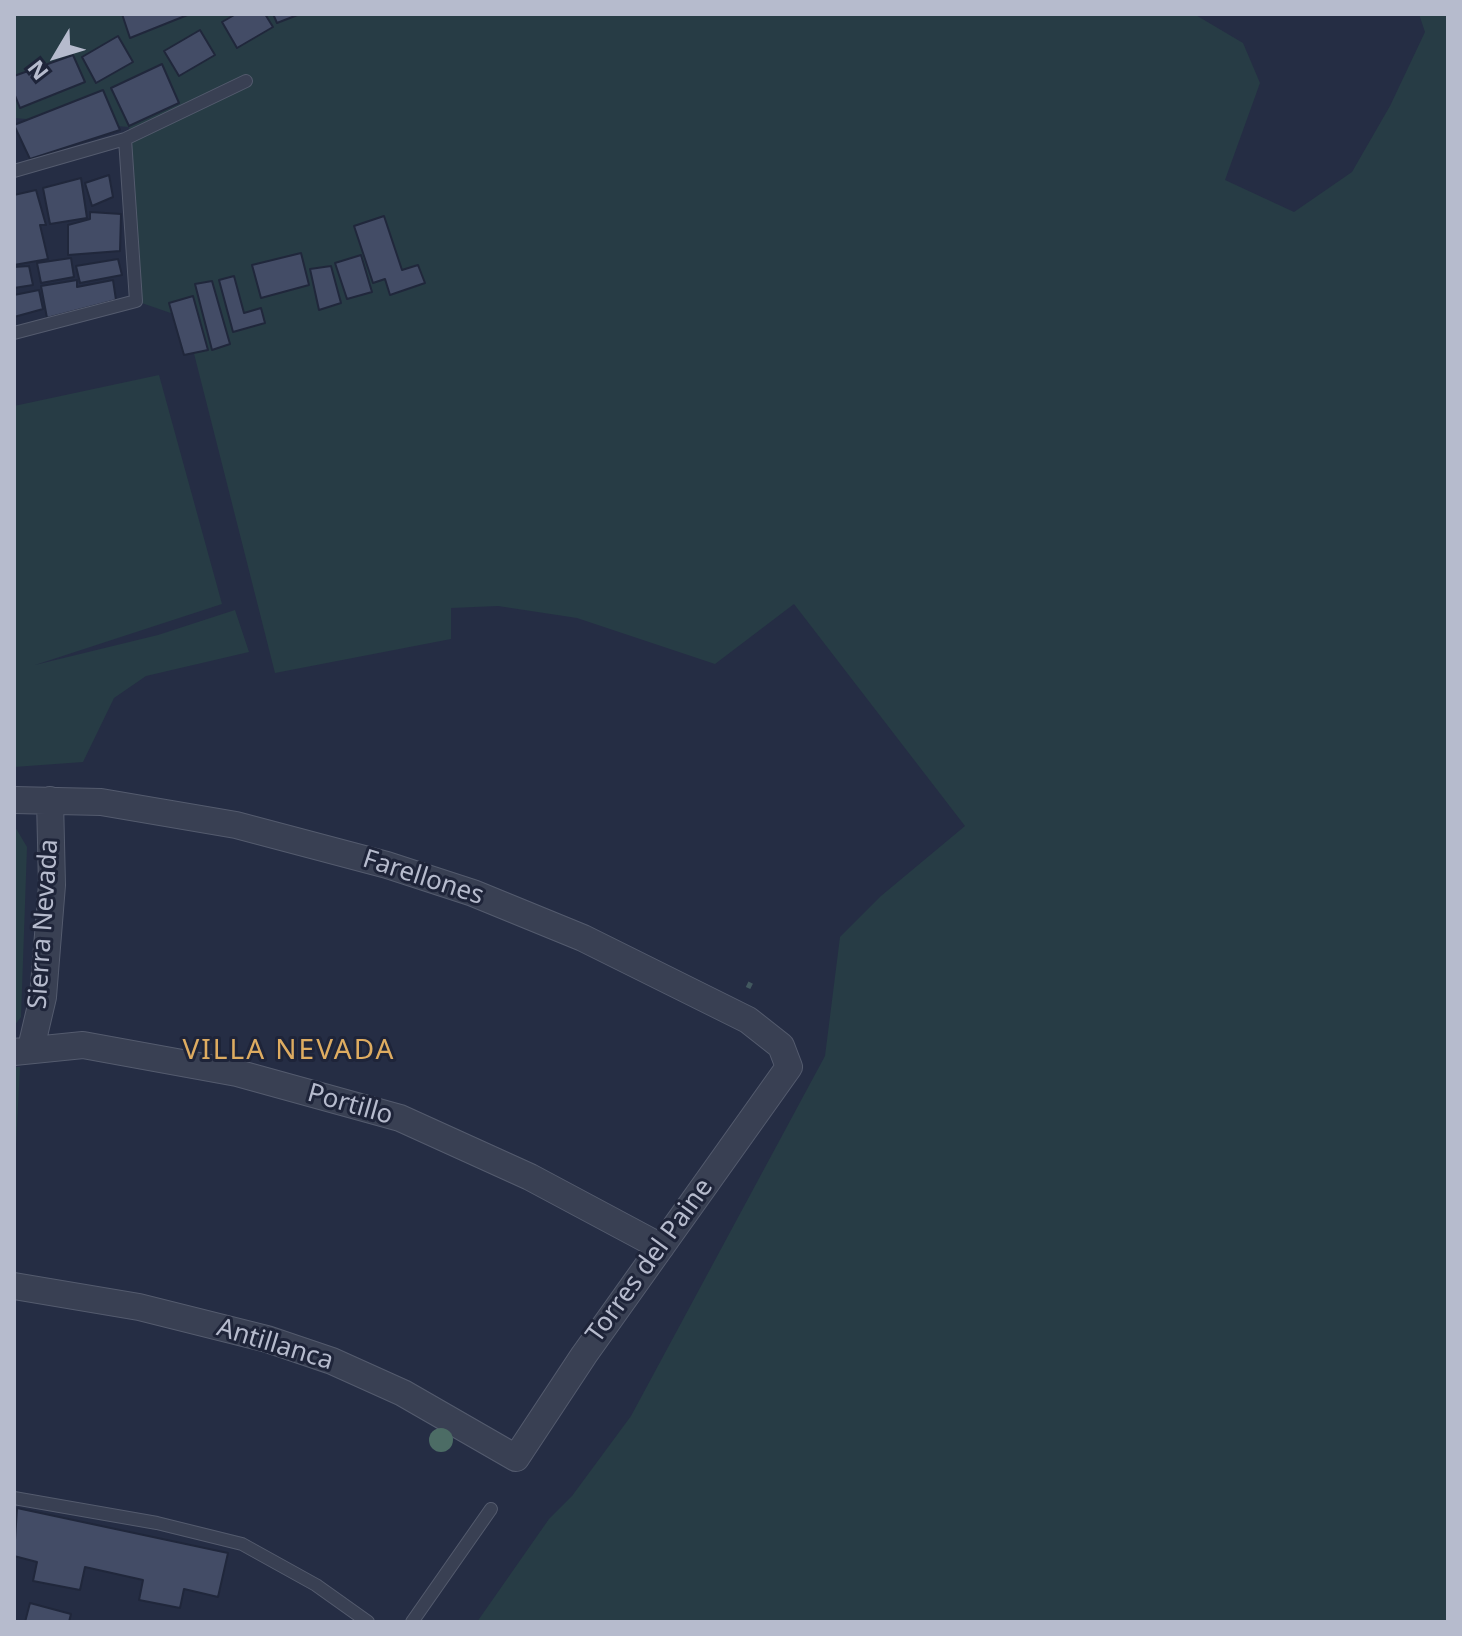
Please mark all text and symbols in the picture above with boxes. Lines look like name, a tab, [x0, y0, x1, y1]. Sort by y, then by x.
north arrow	[16, 16, 96, 96]
text: N	[20, 54, 54, 87]
street label: Sierra Nevada	[23, 838, 65, 1010]
street label: Farellones	[359, 844, 487, 912]
district label: VILLA NEVADA	[183, 1034, 395, 1068]
street label: Portillo	[304, 1078, 396, 1132]
street label: Torres del Paine	[580, 1173, 720, 1349]
street label: Antillanca	[213, 1313, 337, 1377]

